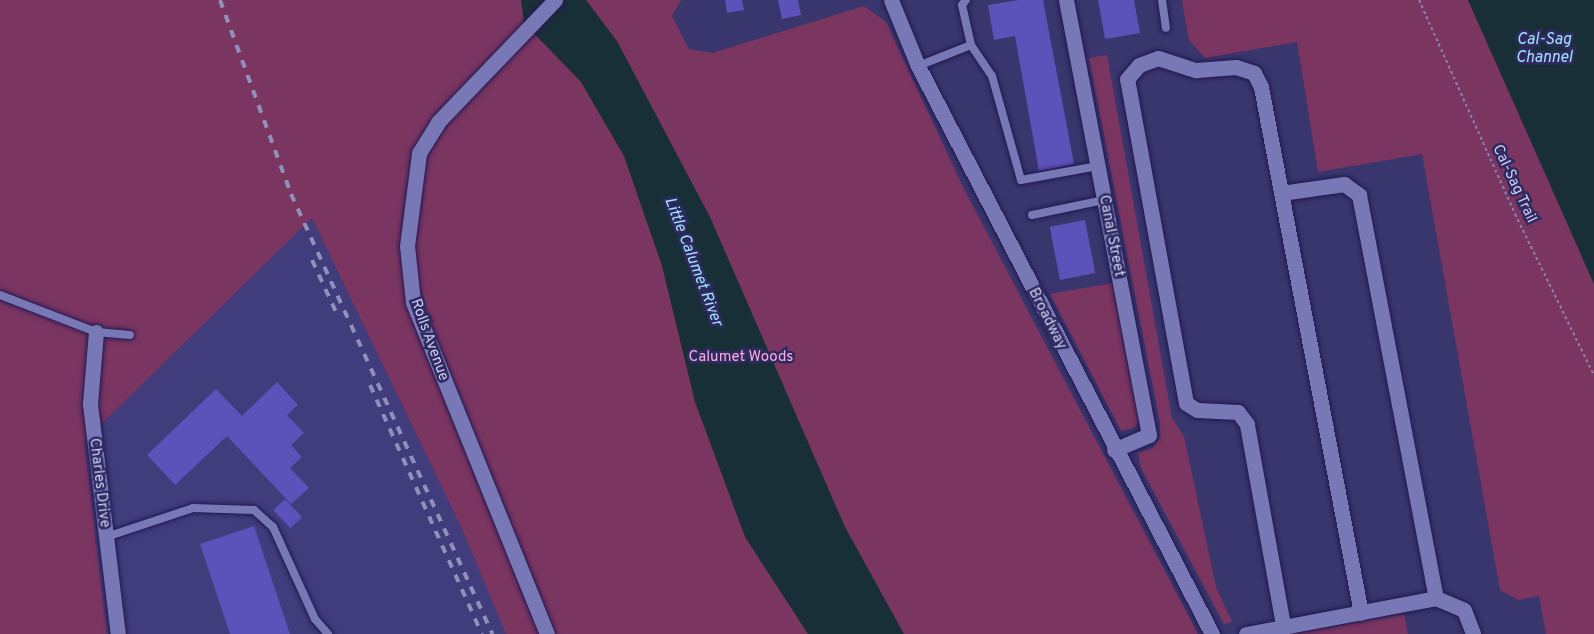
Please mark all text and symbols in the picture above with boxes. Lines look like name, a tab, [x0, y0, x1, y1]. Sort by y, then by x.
water label: Cal-Sag Channel	[1516, 30, 1572, 68]
street label: Cal-Sag Trail	[1488, 142, 1540, 226]
street label: Canal Street	[1094, 194, 1128, 278]
water label: Little Calumet River	[660, 195, 726, 329]
street label: Broadway	[1024, 285, 1070, 353]
street label: Rolls Avenue	[406, 296, 452, 384]
park label: Calumet Woods	[688, 349, 794, 367]
street label: Charles Drive	[85, 437, 113, 529]

